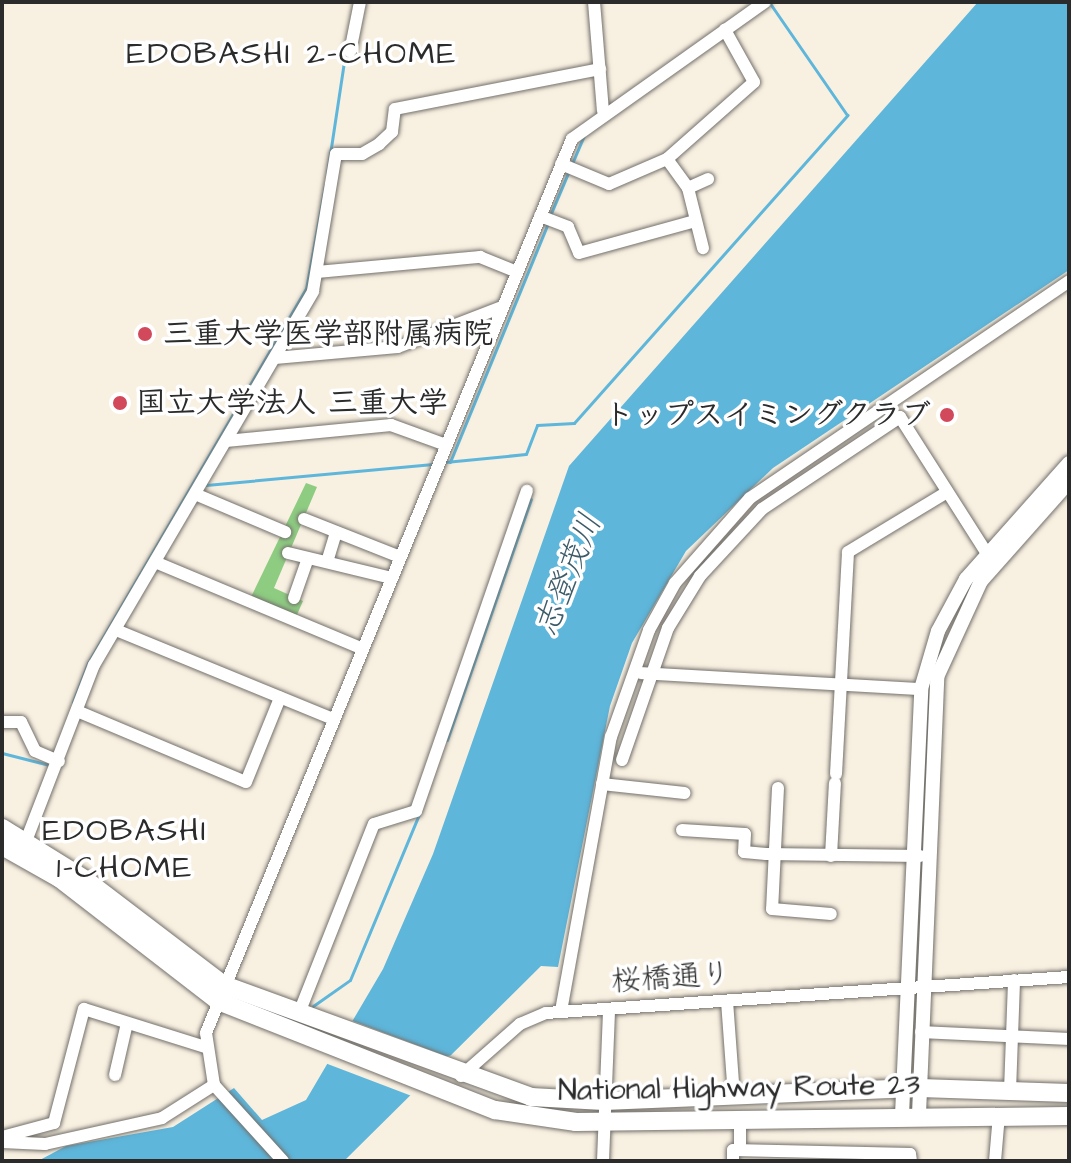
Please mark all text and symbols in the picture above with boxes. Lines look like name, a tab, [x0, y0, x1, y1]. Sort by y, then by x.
district label: EDOBASHI 2-CHOME	[126, 35, 458, 73]
place label: 三重大学医学部附属病院	[163, 316, 493, 352]
marker: 三重大学医学部附属病院	[134, 323, 156, 345]
place label: 国立大学法人 三重大学	[136, 385, 448, 421]
marker: 国立大学法人 三重大学	[111, 394, 129, 412]
place label: トップスイミングクラブ	[601, 397, 931, 433]
marker: トップスイミングクラブ	[938, 406, 956, 424]
water label: 志登茂川	[527, 508, 611, 642]
district label: EDOBASHI 1-CHOME	[42, 813, 208, 888]
street label: 桜橋通り	[610, 956, 732, 1000]
street label: National Highway Route 23	[558, 1067, 920, 1109]

